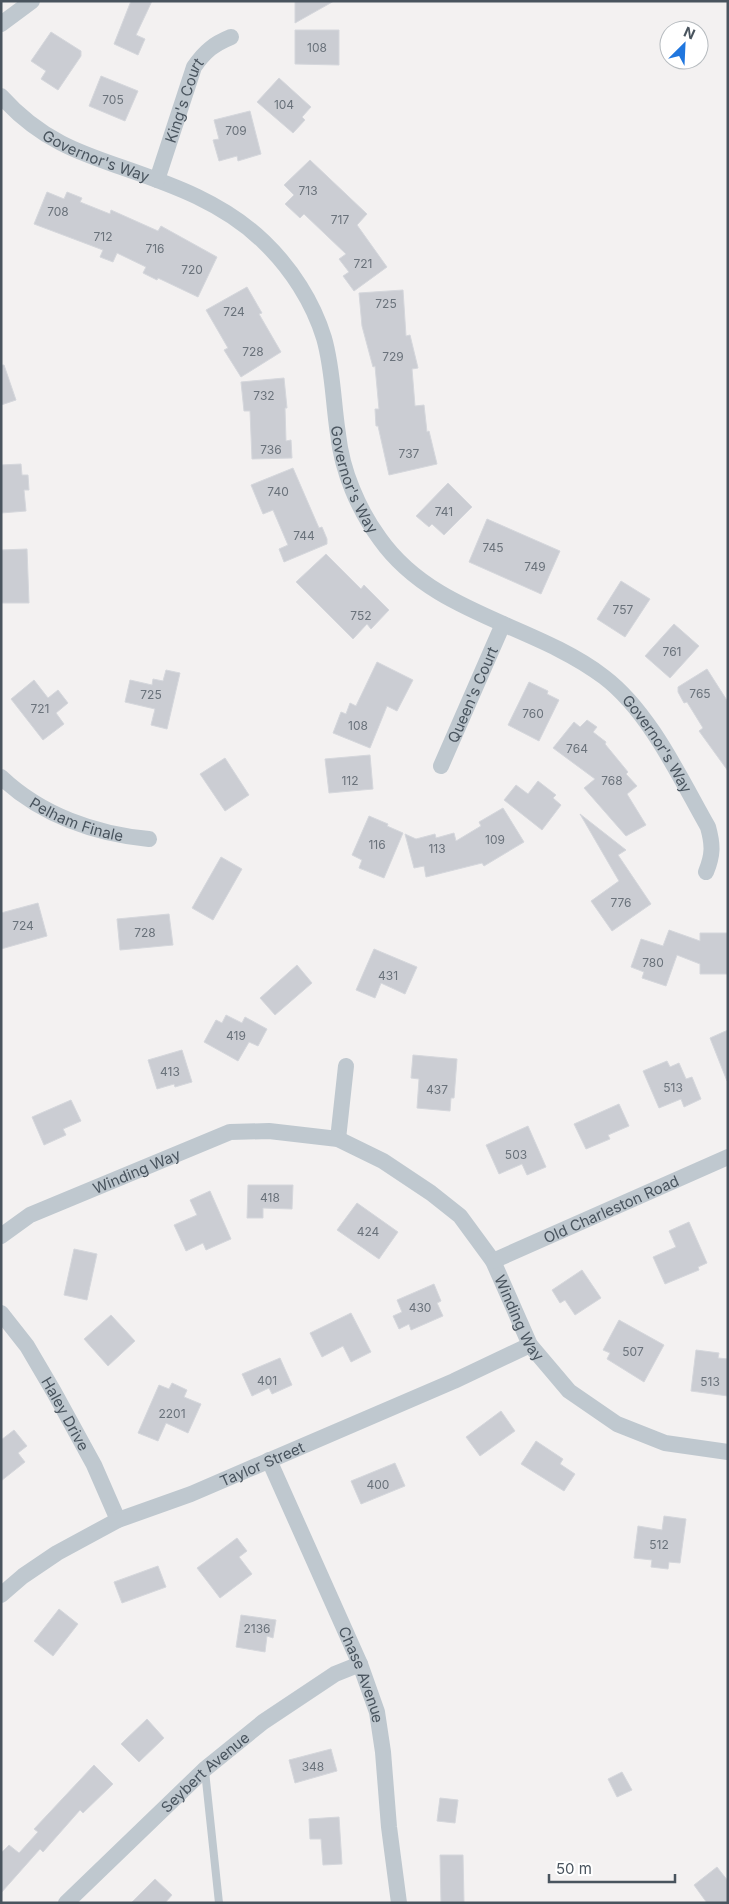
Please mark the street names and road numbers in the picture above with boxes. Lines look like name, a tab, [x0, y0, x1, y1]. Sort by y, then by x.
street label: King's Court	[160, 54, 207, 145]
street label: Governor's Way	[39, 125, 153, 186]
street label: Governor's Way	[327, 424, 383, 537]
street label: Queen's Court	[443, 643, 502, 746]
street label: Governor's Way	[619, 690, 697, 796]
street label: Pelham Finale	[26, 793, 125, 845]
street label: Winding Way	[90, 1144, 184, 1197]
street label: Old Charleston Road	[540, 1171, 682, 1247]
street label: Winding Way	[491, 1272, 549, 1365]
street label: Haley Drive	[38, 1373, 94, 1454]
street label: Taylor Street	[217, 1437, 307, 1490]
street label: Chase Avenue	[335, 1623, 388, 1724]
street label: Seybert Avenue	[156, 1728, 253, 1816]

